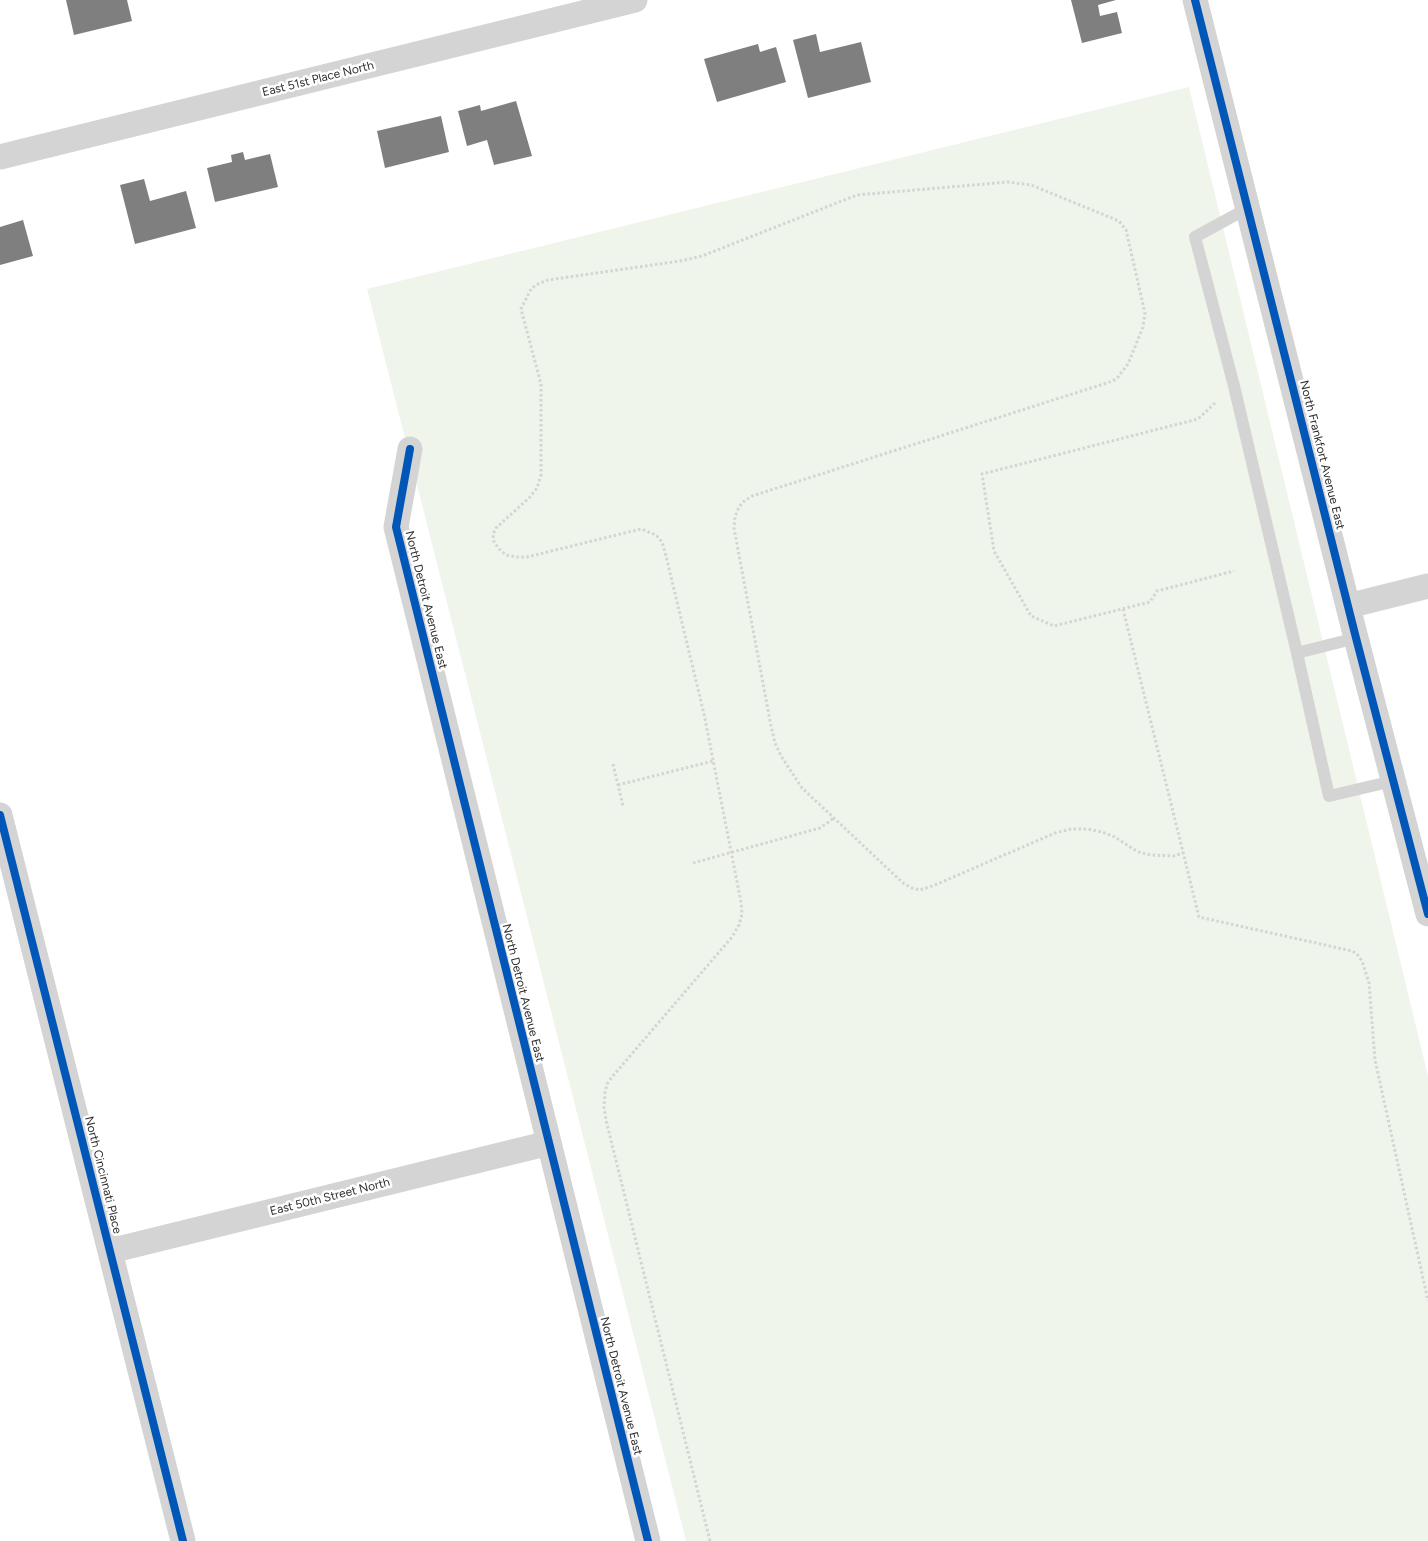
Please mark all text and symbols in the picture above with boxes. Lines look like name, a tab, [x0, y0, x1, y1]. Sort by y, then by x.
street label: East 51st Place North	[261, 58, 375, 100]
street label: North Frankfort Avenue East	[1296, 379, 1348, 531]
street label: North Detroit Avenue East	[402, 529, 450, 671]
street label: North Detroit Avenue East	[499, 922, 547, 1064]
street label: North Cincinnati Place	[81, 1115, 125, 1235]
street label: East 50th Street North	[268, 1175, 392, 1219]
street label: North Detroit Avenue East	[597, 1315, 645, 1457]

